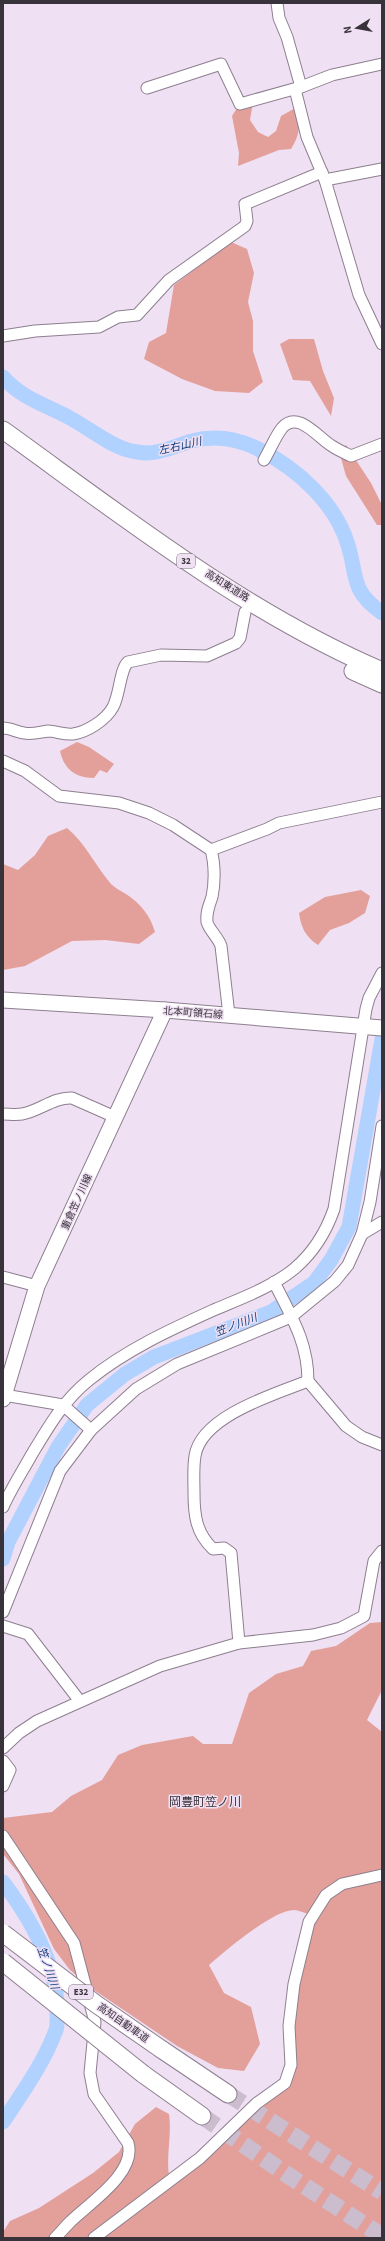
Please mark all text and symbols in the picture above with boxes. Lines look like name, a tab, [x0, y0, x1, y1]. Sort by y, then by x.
north arrow	[337, 8, 377, 48]
text: N	[340, 25, 356, 35]
water label: 左右山川	[157, 434, 204, 458]
road number: 32	[177, 554, 195, 568]
street label: 高知東道路	[202, 567, 252, 605]
street label: 北本町領石線	[163, 1004, 223, 1022]
street label: 重倉笠ノ川線	[58, 1172, 96, 1232]
water label: 笠ノ川川	[213, 1310, 260, 1340]
district label: 岡豊町笠ノ川	[169, 1794, 241, 1811]
water label: 笠ノ川川	[34, 1945, 63, 1992]
road number: E32	[69, 1985, 93, 1999]
street label: 高知自動車道	[94, 2000, 152, 2046]

